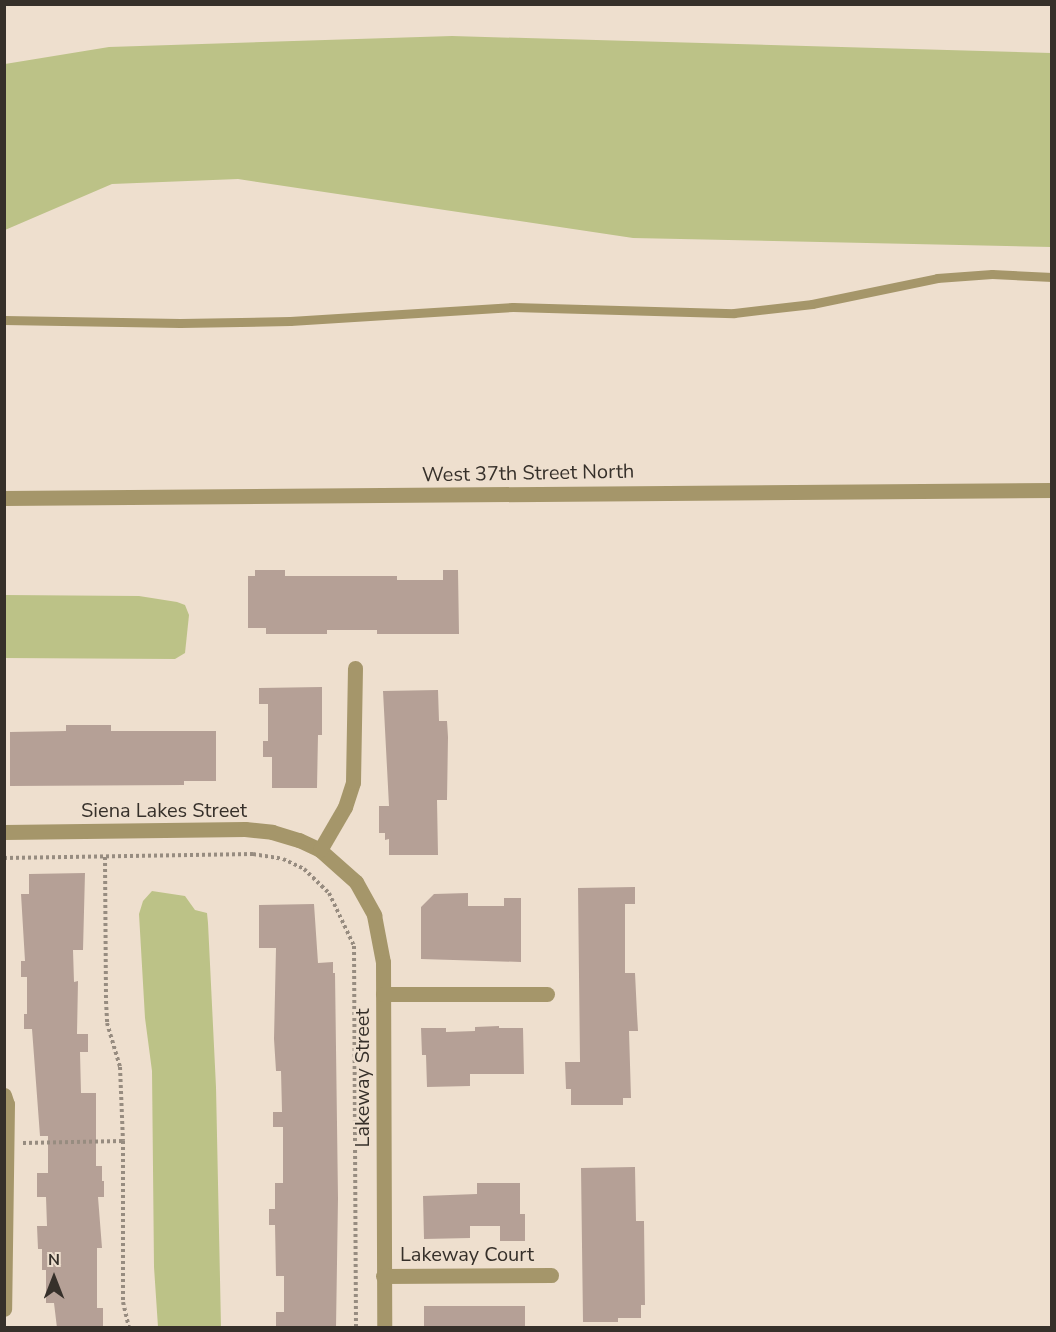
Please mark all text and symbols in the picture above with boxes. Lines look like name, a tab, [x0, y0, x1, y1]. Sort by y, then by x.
street label: West 37th Street North	[422, 459, 634, 487]
street label: Siena Lakes Street	[81, 798, 247, 822]
street label: Lakeway Street	[350, 1009, 374, 1147]
street label: Lakeway Court	[400, 1242, 534, 1266]
north arrow	[24, 1248, 84, 1308]
text: N	[48, 1249, 60, 1271]

